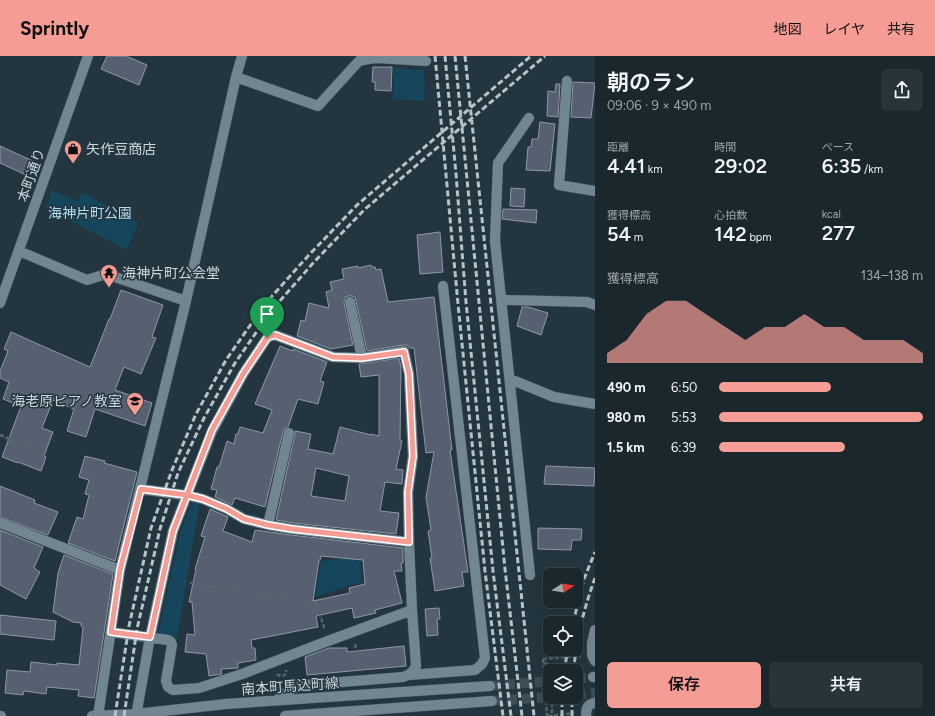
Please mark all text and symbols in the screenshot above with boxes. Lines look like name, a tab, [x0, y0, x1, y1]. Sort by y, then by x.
text: Sprintly	[20, 17, 89, 40]
text: 地図	[773, 21, 801, 38]
text: レイヤ	[823, 21, 865, 38]
text: 共有	[887, 21, 915, 38]
text: 朝のラン	[607, 69, 695, 96]
button: share	[881, 69, 923, 111]
text: 09:06 · 9 × 490 m	[607, 98, 711, 113]
shop icon: 矢作豆商店	[63, 139, 83, 164]
place label: 矢作豆商店	[86, 141, 156, 158]
text: 距離	[607, 141, 629, 154]
text: 時間	[714, 141, 736, 154]
text: ペース	[822, 141, 854, 154]
street label: 本町通り	[14, 146, 49, 204]
text: 4.41	[607, 154, 645, 178]
text: 29:02	[714, 154, 767, 178]
text: 6:35	[822, 154, 861, 178]
text: km	[645, 163, 663, 176]
text: /km	[861, 163, 883, 176]
park label: 海神片町公園	[48, 205, 132, 222]
text: kcal	[822, 208, 841, 221]
text: 獲得標高	[607, 209, 651, 222]
text: 心拍数	[714, 209, 747, 222]
text: 277	[822, 221, 855, 245]
text: 54	[607, 222, 631, 246]
text: 142	[714, 222, 747, 246]
text: m	[631, 231, 643, 244]
text: bpm	[747, 231, 772, 244]
temple icon: 海神片町公会堂	[99, 263, 119, 288]
place label: 海神片町公会堂	[122, 265, 220, 282]
text: 134–138 m	[861, 268, 923, 283]
text: 獲得標高	[607, 271, 659, 286]
pin	[250, 297, 284, 338]
icon: arrive	[256, 303, 278, 325]
text: 490 m	[607, 380, 646, 395]
text: 6:50	[671, 380, 697, 395]
school or university icon: 海老原ピアノ教室	[125, 391, 145, 416]
place label: 海老原ピアノ教室	[11, 393, 122, 410]
text: 980 m	[607, 410, 645, 425]
text: 5:53	[671, 410, 696, 425]
text: 1.5 km	[607, 440, 645, 455]
text: 6:39	[671, 440, 696, 455]
north arrow	[543, 568, 583, 608]
map controls	[543, 568, 583, 704]
button: locate	[543, 616, 583, 656]
button: 保存	[607, 662, 761, 708]
button: 共有	[769, 662, 923, 708]
button: layers	[543, 664, 583, 704]
street label: 南本町馬込町線	[241, 675, 340, 698]

